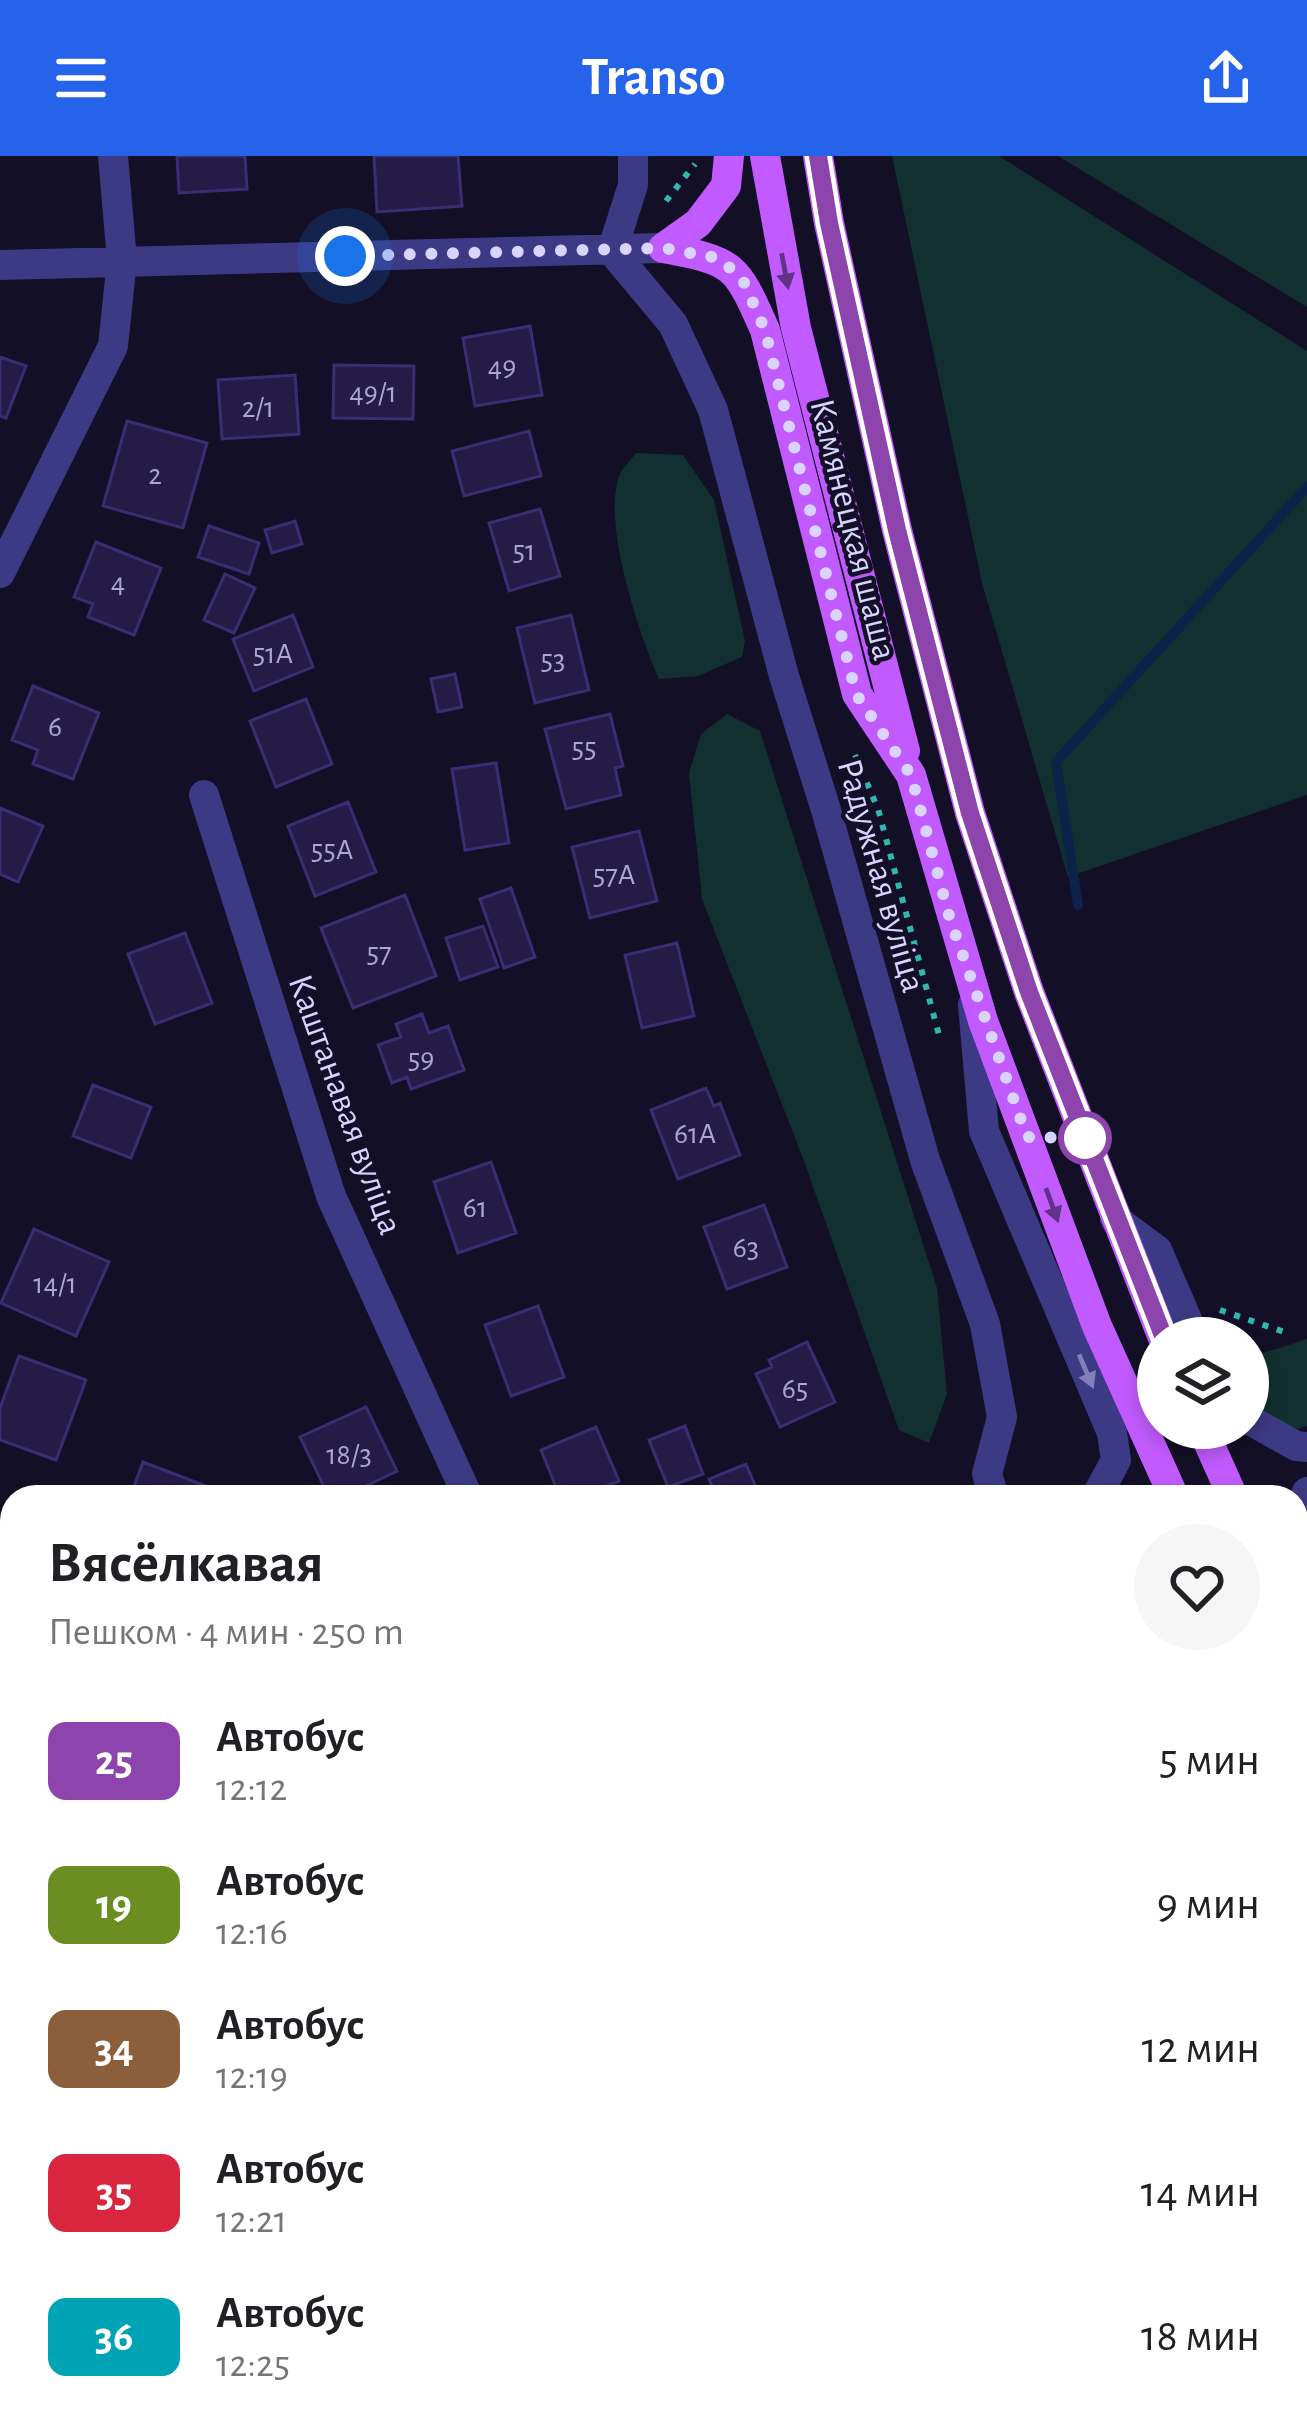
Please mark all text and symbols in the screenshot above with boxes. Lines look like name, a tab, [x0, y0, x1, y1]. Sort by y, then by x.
icon: menu	[48, 45, 114, 111]
icon: share	[1193, 45, 1259, 111]
text: Transo	[582, 51, 725, 105]
your location	[315, 226, 375, 286]
one-way arrow	[776, 253, 795, 291]
house number: 49	[488, 352, 516, 382]
house number: 49/1	[349, 378, 397, 408]
house number: 2/1	[242, 393, 274, 423]
street label: Камянецкая шаша	[803, 395, 903, 664]
house number: 2	[148, 460, 162, 490]
house number: 51	[513, 536, 535, 566]
house number: 4	[111, 568, 125, 598]
house number: 51А	[253, 639, 293, 669]
house number: 53	[541, 645, 565, 675]
house number: 6	[48, 712, 62, 742]
house number: 55	[571, 733, 597, 763]
street label: Радужная вуліца	[831, 755, 932, 996]
house number: 55А	[311, 835, 353, 865]
house number: 57А	[593, 860, 635, 890]
house number: 57	[366, 938, 392, 968]
street label: Каштанавая вуліца	[281, 970, 409, 1239]
house number: 59	[408, 1044, 434, 1074]
unlabelled marker	[1060, 1113, 1110, 1163]
house number: 61А	[674, 1119, 716, 1149]
one-way arrow	[1044, 1187, 1062, 1223]
house number: 61	[463, 1193, 487, 1223]
house number: 63	[733, 1233, 759, 1263]
house number: 14/1	[33, 1269, 77, 1299]
map controls	[1137, 1317, 1269, 1449]
button: layers	[1137, 1317, 1269, 1449]
one-way arrow	[1077, 1354, 1096, 1390]
house number: 65	[782, 1374, 808, 1404]
house number: 18/3	[326, 1440, 372, 1470]
button: heart	[1134, 1524, 1260, 1650]
text: Вясёлкавая	[48, 1535, 324, 1592]
text: Пешком · 4 мин · 250 m	[48, 1613, 404, 1652]
text: Автобус	[216, 1715, 365, 1760]
text: 5 мин	[1159, 1738, 1260, 1783]
text: 25	[95, 1740, 133, 1782]
text: 12:12	[216, 1769, 287, 1808]
text: Автобус	[216, 1859, 365, 1904]
text: 9 мин	[1157, 1882, 1260, 1927]
text: 19	[96, 1884, 132, 1926]
text: 12:16	[216, 1913, 288, 1952]
text: Автобус	[216, 2003, 365, 2048]
text: 12 мин	[1142, 2026, 1260, 2071]
text: 34	[94, 2028, 134, 2070]
text: 12:19	[216, 2057, 288, 2096]
text: Автобус	[216, 2147, 365, 2192]
text: 14 мин	[1141, 2170, 1260, 2215]
text: 35	[96, 2172, 132, 2214]
text: 12:21	[216, 2201, 287, 2240]
text: Автобус	[216, 2291, 365, 2336]
text: 18 мин	[1141, 2314, 1260, 2359]
text: 36	[95, 2316, 133, 2358]
text: 12:25	[216, 2345, 290, 2384]

